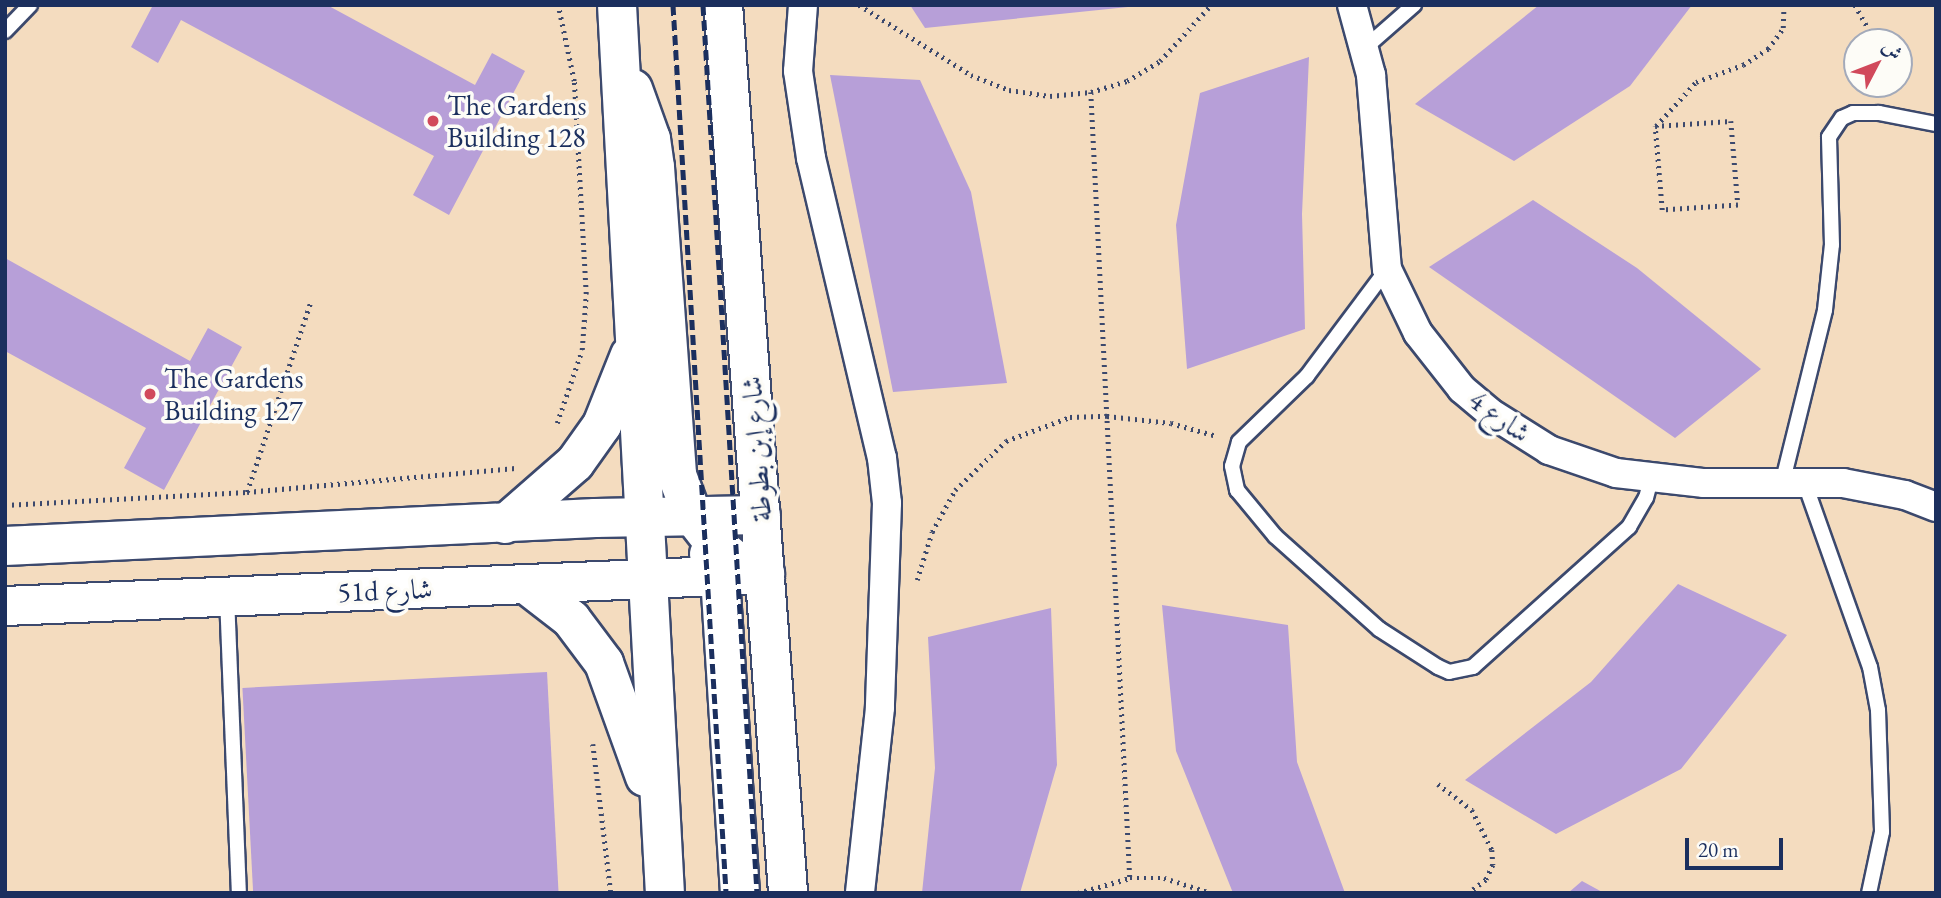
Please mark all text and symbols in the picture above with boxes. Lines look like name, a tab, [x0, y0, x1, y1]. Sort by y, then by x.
north arrow	[1843, 28, 1913, 98]
text: ش	[1877, 35, 1908, 65]
place label: The Gardens Building 128	[447, 88, 587, 154]
marker: The Gardens Building 128	[425, 113, 441, 129]
place label: The Gardens Building 127	[164, 361, 304, 427]
street label: شارع إبن بطوطة	[734, 375, 778, 523]
street label: شارع 4	[1463, 383, 1537, 449]
marker: The Gardens Building 127	[142, 386, 158, 402]
street label: 51d شارع	[337, 572, 433, 608]
scale bar	[1689, 824, 1787, 868]
text: 20 m	[1698, 836, 1739, 863]

